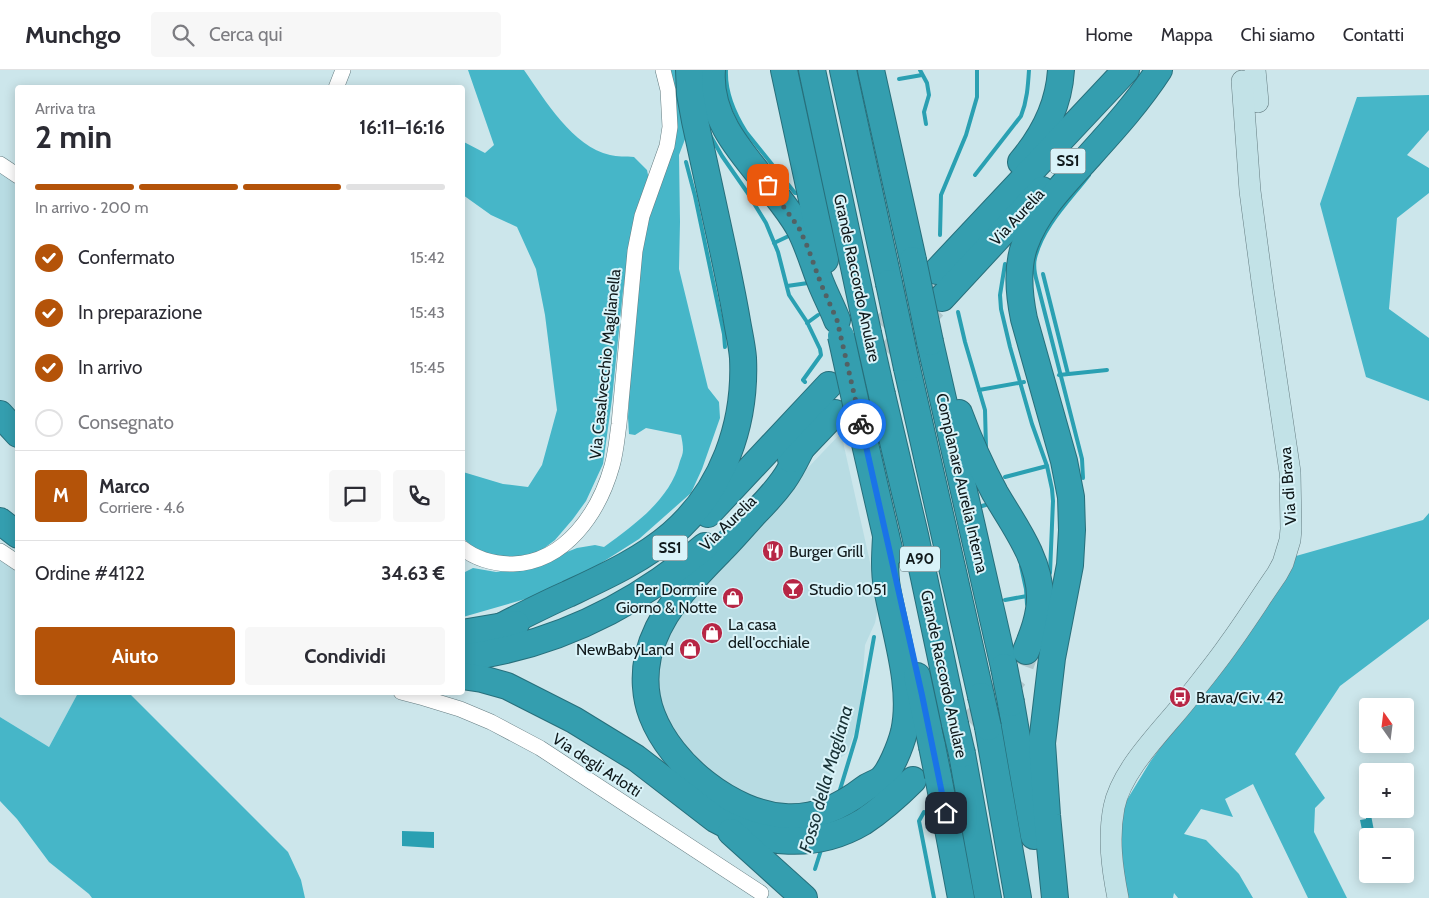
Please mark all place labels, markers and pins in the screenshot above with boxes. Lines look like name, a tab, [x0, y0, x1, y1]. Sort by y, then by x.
pin	[747, 164, 789, 206]
restaurant icon: Burger Grill	[761, 539, 785, 563]
place label: Burger Grill	[789, 542, 864, 561]
bar icon: Studio 1051	[781, 577, 805, 601]
place label: Per Dormire Giorno & Notte	[616, 580, 717, 617]
place label: Studio 1051	[809, 580, 887, 599]
shop icon: Per Dormire Giorno & Notte	[721, 586, 745, 610]
place label: La casa dell'occhiale	[728, 615, 810, 652]
shop icon: La casa dell'occhiale	[700, 621, 724, 645]
shop icon: NewBabyLand	[678, 637, 702, 661]
place label: NewBabyLand	[576, 640, 674, 659]
bus stop icon: Brava/Civ. 42	[1168, 685, 1192, 709]
place label: Brava/Civ. 42	[1196, 688, 1284, 707]
pin	[925, 792, 967, 834]

